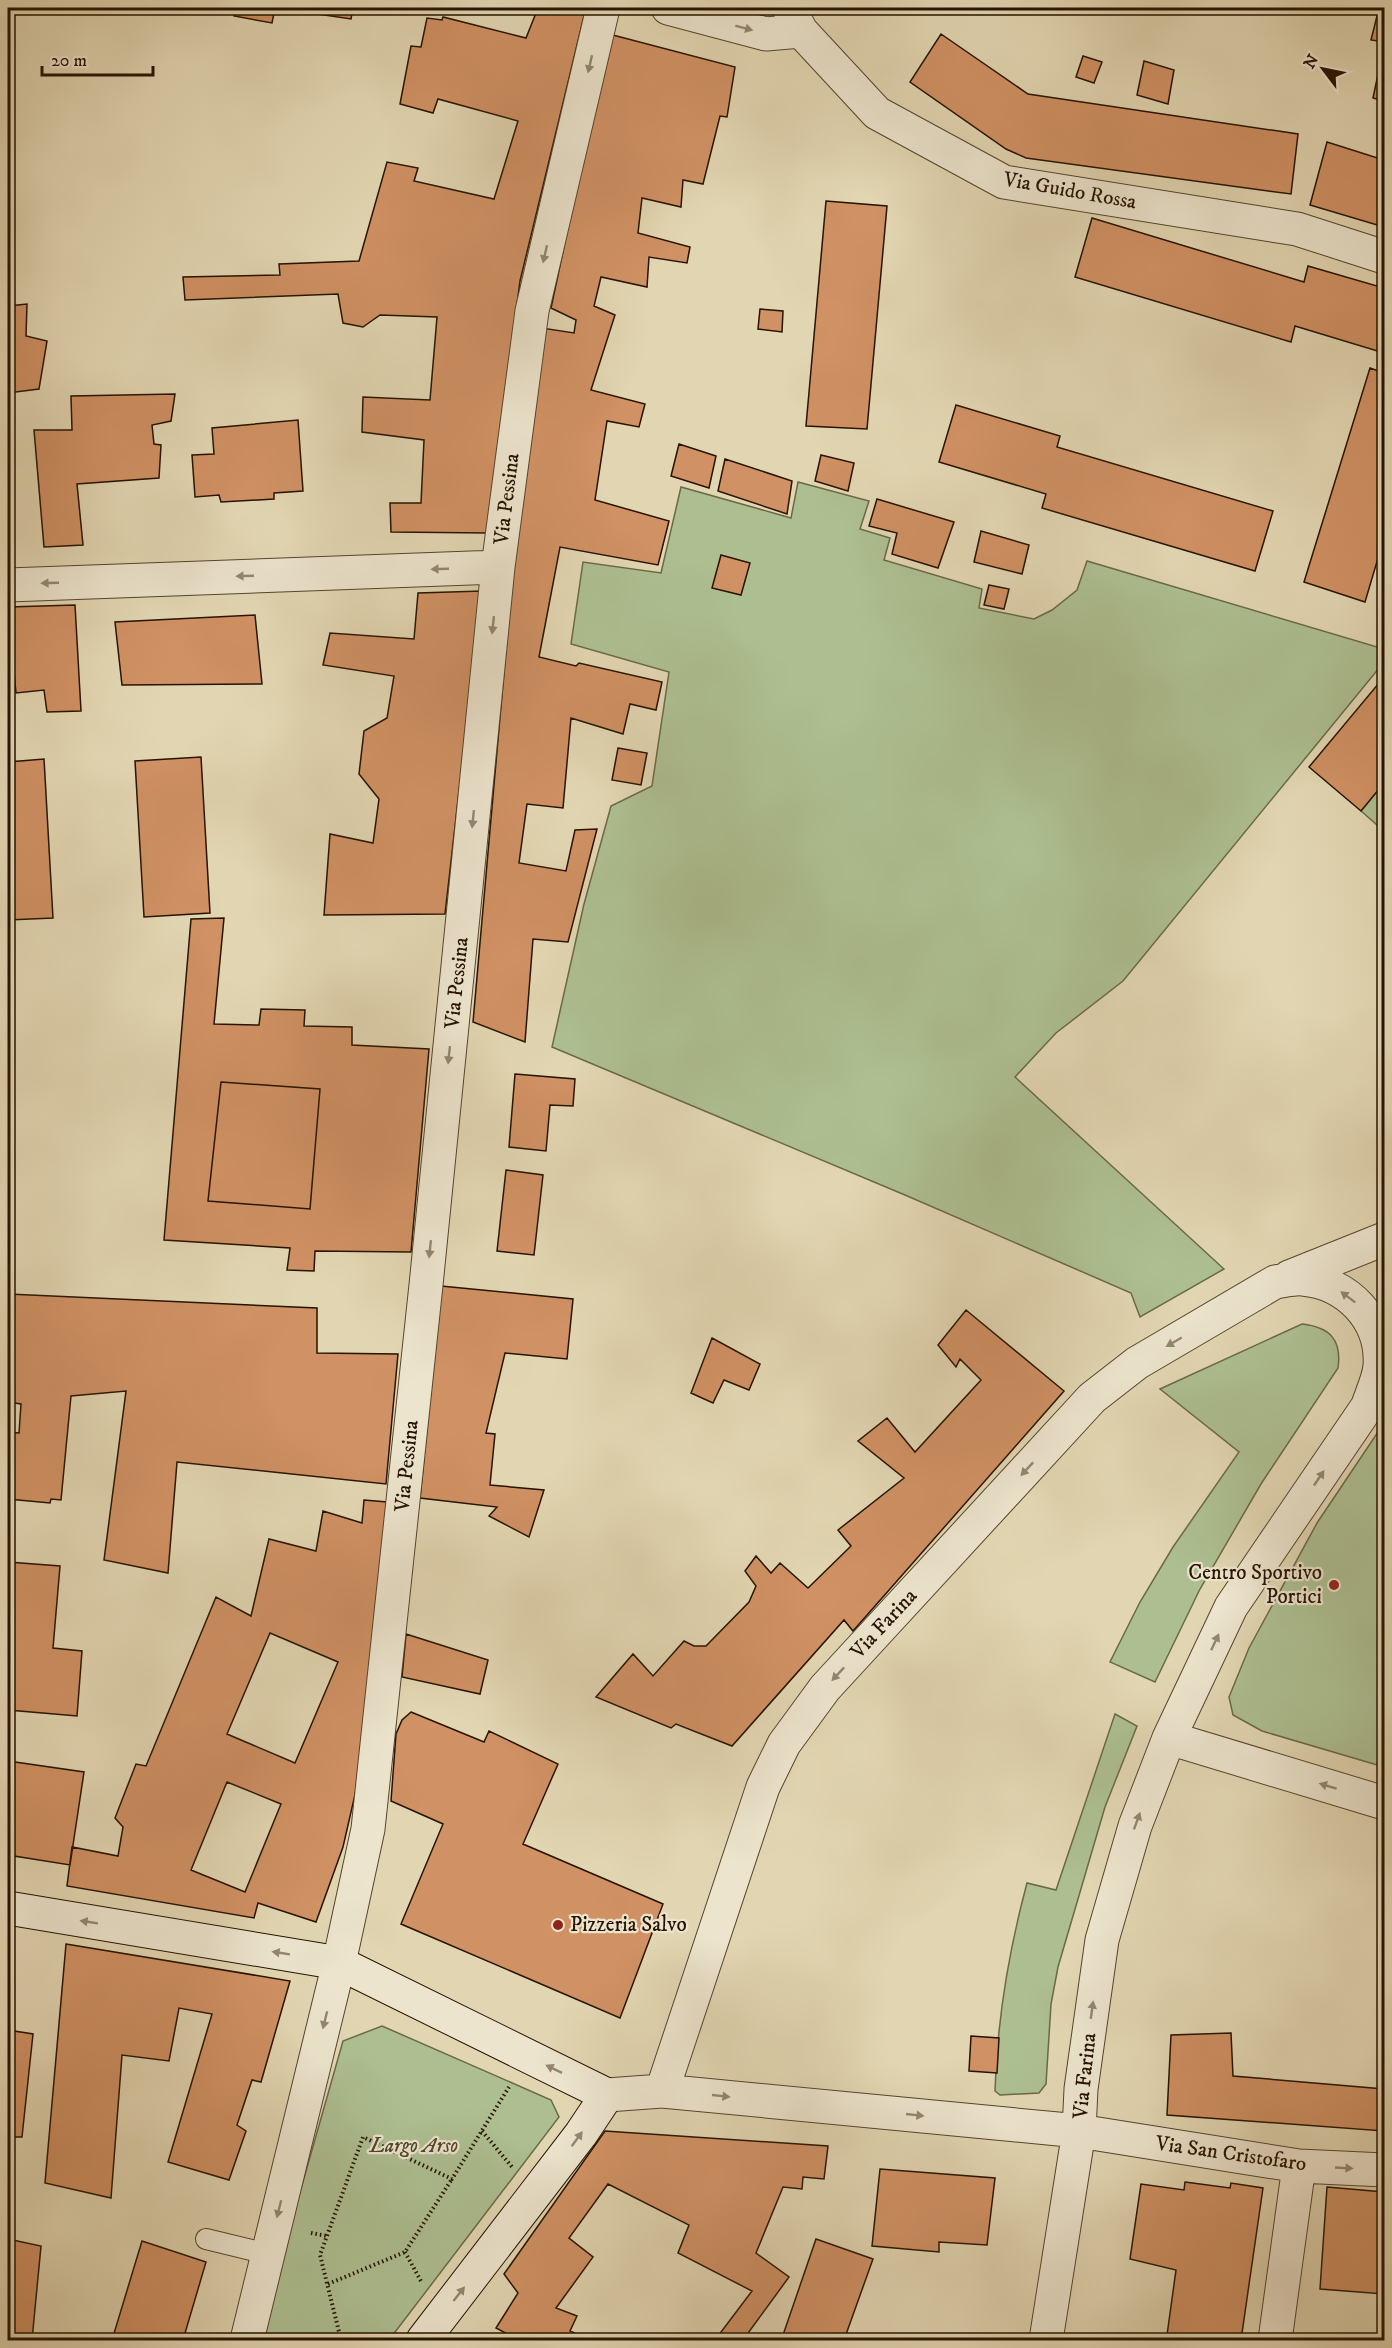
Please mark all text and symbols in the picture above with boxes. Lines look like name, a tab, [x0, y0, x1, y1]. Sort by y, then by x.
one-way arrow	[735, 24, 754, 34]
scale bar	[42, 39, 153, 77]
north arrow	[1293, 39, 1353, 99]
text: 20 m	[51, 50, 87, 72]
text: N	[1299, 51, 1323, 72]
one-way arrow	[585, 55, 594, 74]
street label: Via Guido Rossa	[1001, 166, 1139, 215]
one-way arrow	[540, 245, 550, 263]
street label: Via Pessina	[488, 452, 526, 547]
one-way arrow	[430, 564, 449, 574]
one-way arrow	[236, 572, 255, 581]
one-way arrow	[41, 579, 60, 588]
one-way arrow	[488, 616, 498, 635]
one-way arrow	[468, 810, 478, 829]
street label: Via Pessina	[439, 936, 475, 1031]
one-way arrow	[444, 1045, 454, 1064]
one-way arrow	[425, 1239, 435, 1258]
one-way arrow	[1340, 1290, 1356, 1303]
one-way arrow	[1165, 1337, 1182, 1347]
street label: Via Pessina	[389, 1419, 425, 1514]
one-way arrow	[1021, 1461, 1035, 1475]
one-way arrow	[1313, 1470, 1325, 1486]
place label: Centro Sportivo Portici	[1188, 1560, 1322, 1610]
marker: Centro Sportivo Portici	[1327, 1578, 1341, 1592]
street label: Via Farina	[844, 1584, 923, 1665]
one-way arrow	[1210, 1634, 1219, 1651]
one-way arrow	[831, 1666, 845, 1681]
one-way arrow	[1319, 1781, 1337, 1790]
one-way arrow	[1133, 1812, 1142, 1830]
place label: Pizzeria Salvo	[570, 1912, 687, 1938]
one-way arrow	[79, 1917, 98, 1926]
marker: Pizzeria Salvo	[551, 1918, 565, 1932]
one-way arrow	[272, 1949, 291, 1958]
one-way arrow	[1088, 2000, 1097, 2019]
one-way arrow	[320, 2010, 330, 2029]
street label: Via Farina	[1067, 2032, 1102, 2121]
one-way arrow	[546, 2064, 563, 2073]
one-way arrow	[711, 2091, 730, 2101]
one-way arrow	[905, 2110, 924, 2120]
street label: Via San Cristofaro	[1153, 2130, 1308, 2177]
one-way arrow	[571, 2132, 583, 2148]
park label: Largo Arso	[369, 2133, 458, 2159]
one-way arrow	[1335, 2164, 1354, 2173]
one-way arrow	[273, 2200, 283, 2218]
one-way arrow	[452, 2286, 465, 2302]

